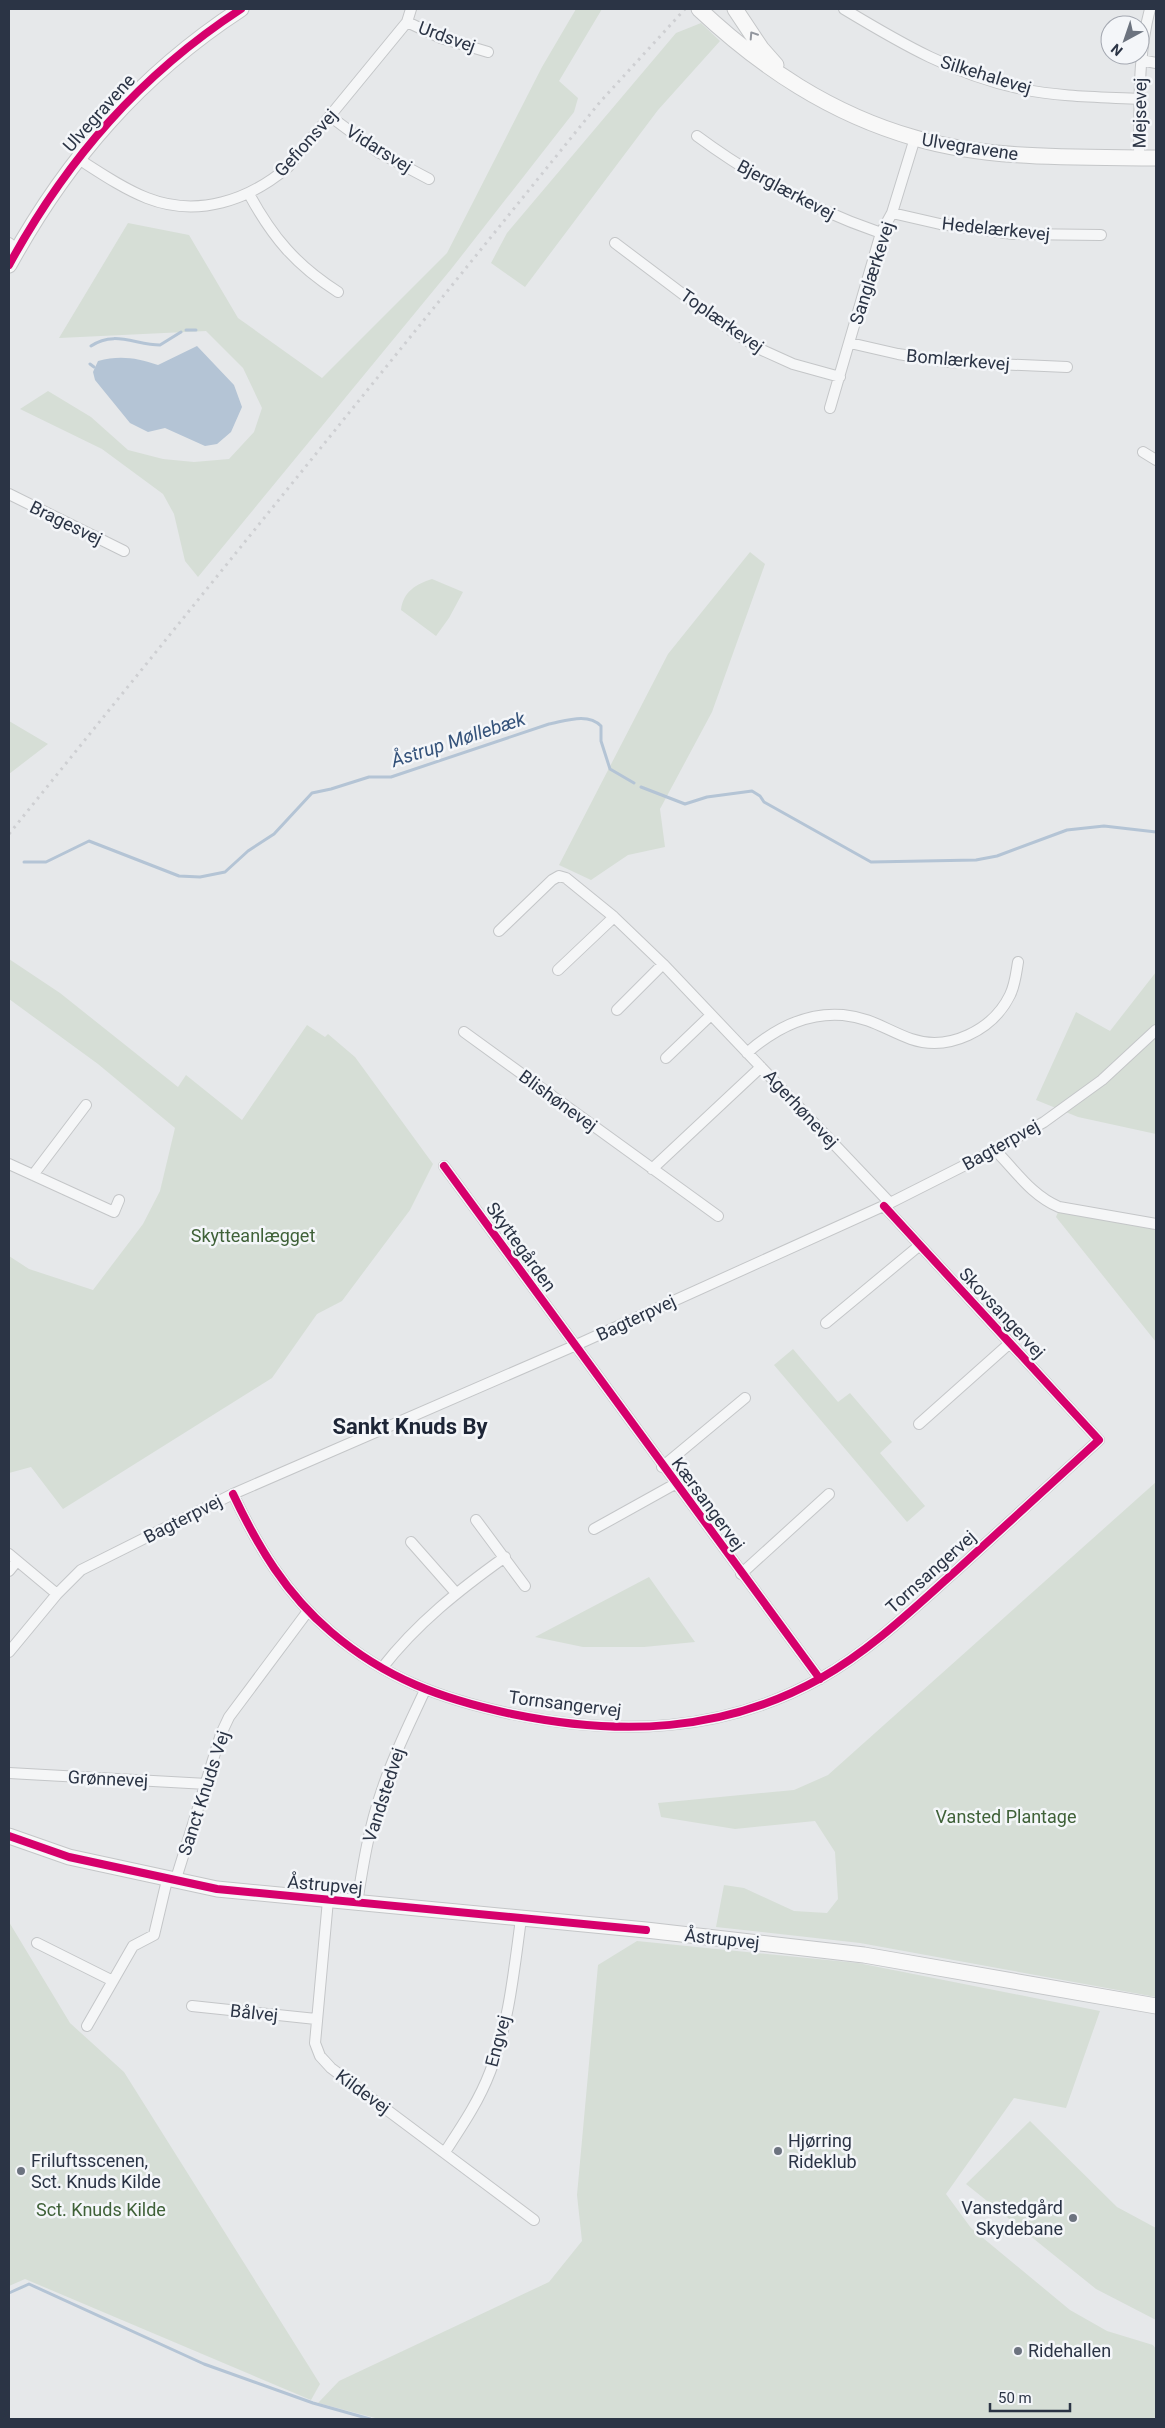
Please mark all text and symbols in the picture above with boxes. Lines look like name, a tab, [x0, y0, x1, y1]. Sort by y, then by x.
north arrow	[1100, 15, 1150, 65]
street label: Urdsvej	[416, 16, 479, 57]
one-way arrow	[749, 32, 759, 41]
text: N	[1108, 41, 1126, 59]
street label: Silkehalevej	[938, 51, 1034, 98]
street label: Ulvegravene	[58, 69, 139, 156]
street label: Mejsevej	[1128, 77, 1151, 149]
street label: Gefionsvej	[270, 105, 341, 181]
street label: Vidarsvej	[342, 120, 416, 177]
street label: Ulvegravene	[920, 129, 1020, 164]
street label: Bjerglærkevej	[734, 155, 839, 224]
street label: Hedelærkevej	[941, 212, 1051, 245]
street label: Sanglærkevej	[845, 219, 898, 327]
street label: Toplærkevej	[677, 284, 768, 357]
street label: Bomlærkevej	[905, 345, 1011, 374]
street label: Bragesvej	[26, 496, 106, 549]
water label: Åstrup Møllebæk	[387, 707, 529, 772]
street label: Blishønevej	[515, 1065, 601, 1136]
street label: Agerhønevej	[760, 1065, 843, 1152]
street label: Bagterpvej	[958, 1115, 1043, 1174]
street label: Skyttegården	[482, 1198, 561, 1295]
park label: Skytteanlægget	[191, 1225, 315, 1246]
street label: Skovsangervej	[955, 1263, 1050, 1362]
street label: Bagterpvej	[593, 1290, 679, 1345]
district label: Sankt Knuds By	[332, 1414, 488, 1439]
street label: Kærsangervej	[668, 1453, 749, 1554]
street label: Bagterpvej	[140, 1490, 225, 1547]
street label: Tornsangervej	[881, 1526, 980, 1617]
street label: Tornsangervej	[507, 1686, 623, 1721]
street label: Sanct Knuds Vej	[173, 1728, 234, 1858]
street label: Vandstedvej	[358, 1745, 409, 1845]
street label: Grønnevej	[67, 1766, 149, 1791]
park label: Vansted Plantage	[936, 1806, 1076, 1827]
street label: Åstrupvej	[287, 1870, 364, 1898]
street label: Åstrupvej	[683, 1923, 761, 1953]
street label: Bålvej	[229, 2000, 279, 2025]
street label: Engvej	[481, 2013, 514, 2069]
street label: Kildevej	[332, 2065, 395, 2118]
place label: Hjørring Rideklub	[788, 2130, 857, 2172]
marker: Hjørring Rideklub	[772, 2145, 784, 2157]
place label: Friluftsscenen, Sct. Knuds Kilde	[31, 2150, 161, 2192]
marker: Friluftsscenen, Sct. Knuds Kilde	[15, 2165, 27, 2177]
place label: Vanstedgård Skydebane	[961, 2197, 1063, 2239]
park label: Sct. Knuds Kilde	[36, 2199, 166, 2220]
marker: Vanstedgård Skydebane	[1067, 2212, 1079, 2224]
place label: Ridehallen	[1028, 2340, 1111, 2361]
marker: Ridehallen	[1012, 2345, 1024, 2357]
scale bar	[990, 2380, 1070, 2412]
text: 50 m	[998, 2389, 1032, 2407]

